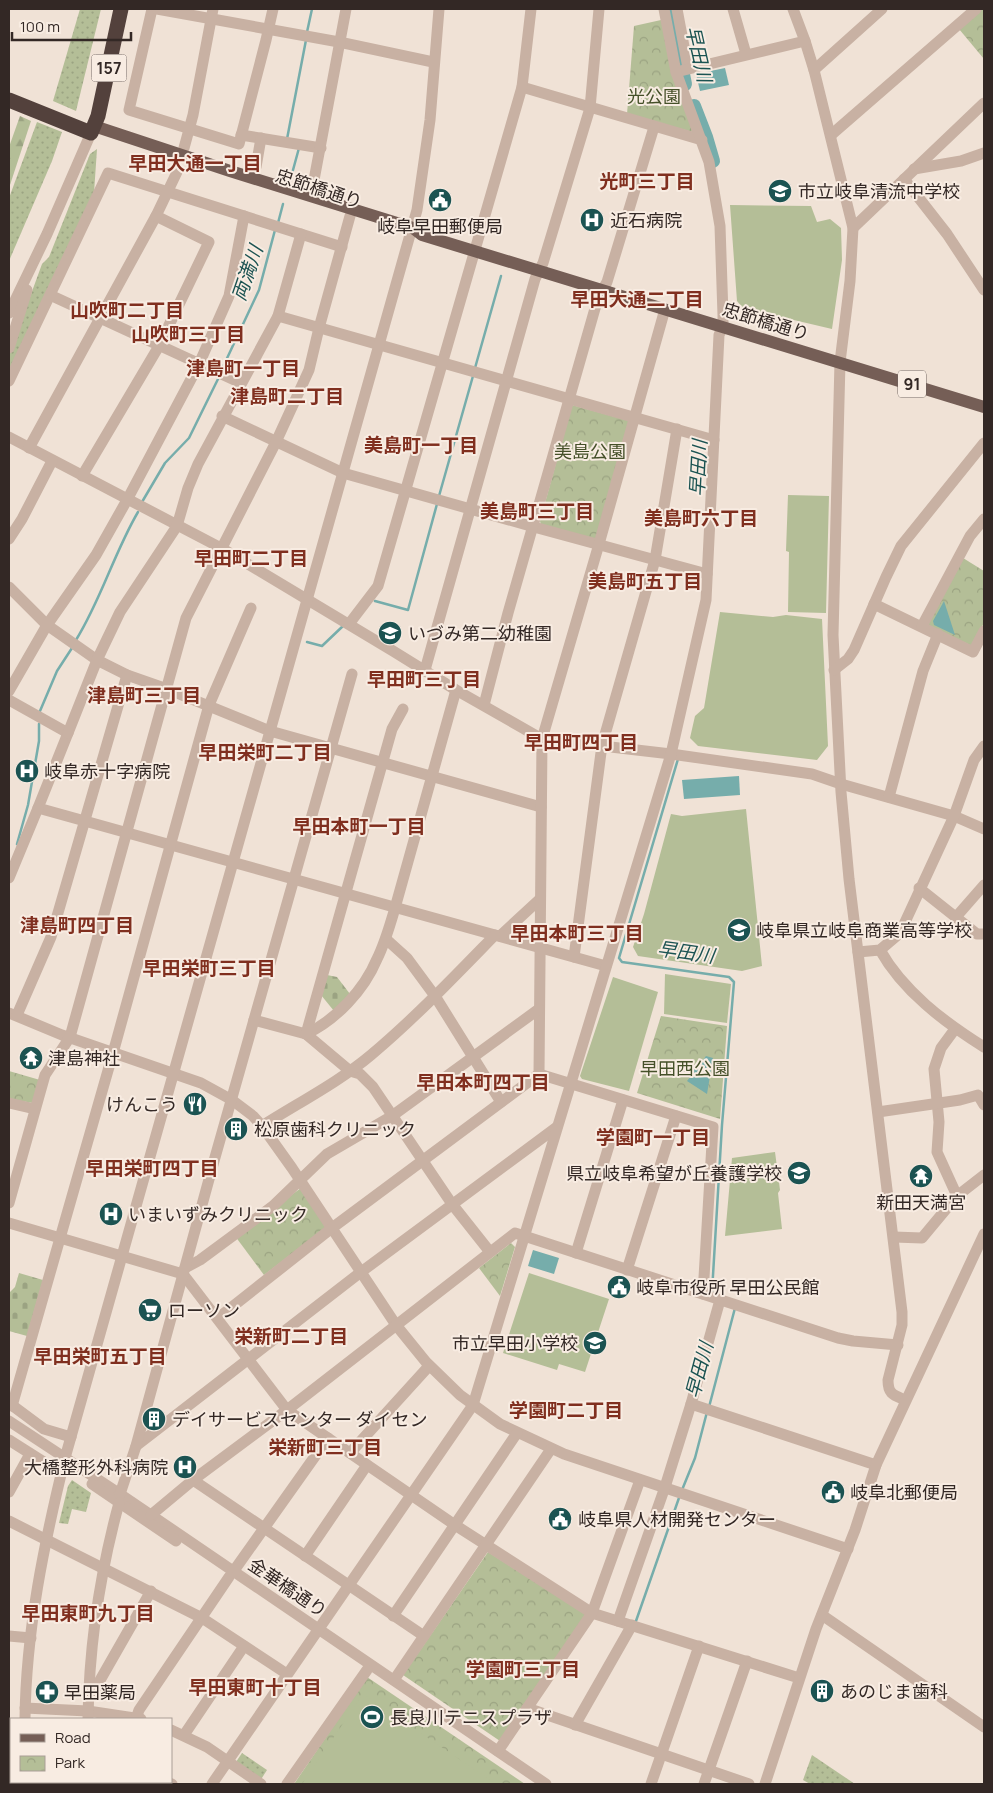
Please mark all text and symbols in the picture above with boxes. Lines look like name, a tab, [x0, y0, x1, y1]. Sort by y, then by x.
scale bar	[12, 10, 131, 42]
text: 100 m	[20, 16, 60, 37]
water label: 早田川	[680, 23, 719, 87]
road number: 157	[92, 54, 126, 82]
park label: 光公園	[627, 84, 681, 108]
district label: 早田大通一丁目	[128, 150, 262, 176]
street label: 忠節橋通り	[272, 163, 366, 213]
district label: 光町三丁目	[599, 168, 695, 194]
school or university icon: 市立岐阜清流中学校	[767, 178, 793, 204]
place label: 市立岐阜清流中学校	[798, 179, 960, 203]
public building icon: 岐阜早田郵便局	[427, 187, 453, 213]
hospital icon: 近石病院	[579, 207, 605, 233]
place label: 近石病院	[610, 208, 682, 232]
place label: 岐阜早田郵便局	[377, 214, 503, 238]
water label: 両満川	[225, 240, 269, 304]
district label: 早田大通二丁目	[570, 286, 704, 312]
street label: 忠節橋通り	[719, 296, 813, 346]
district label: 山吹町二丁目	[70, 297, 184, 323]
district label: 山吹町三丁目	[131, 321, 245, 347]
district label: 津島町一丁目	[186, 355, 300, 381]
road number: 91	[898, 370, 926, 398]
district label: 津島町二丁目	[230, 383, 344, 409]
district label: 美島町一丁目	[364, 432, 478, 458]
water label: 早田川	[684, 437, 713, 497]
park label: 美島公園	[554, 439, 626, 463]
district label: 美島町三丁目	[480, 498, 594, 524]
district label: 美島町六丁目	[644, 505, 758, 531]
district label: 早田町二丁目	[194, 545, 308, 571]
district label: 美島町五丁目	[588, 568, 702, 594]
school or university icon: いづみ第二幼稚園	[377, 620, 403, 646]
place label: いづみ第二幼稚園	[408, 621, 552, 645]
district label: 早田町三丁目	[367, 666, 481, 692]
district label: 津島町三丁目	[87, 682, 201, 708]
district label: 早田町四丁目	[524, 729, 638, 755]
district label: 早田栄町二丁目	[198, 739, 332, 765]
hospital icon: 岐阜赤十字病院	[14, 758, 40, 784]
place label: 岐阜赤十字病院	[44, 759, 170, 783]
district label: 早田本町一丁目	[292, 813, 426, 839]
district label: 津島町四丁目	[20, 912, 134, 938]
school or university icon: 岐阜県立岐阜商業高等学校	[726, 917, 752, 943]
place label: 岐阜県立岐阜商業高等学校	[756, 918, 972, 942]
district label: 早田本町三丁目	[510, 920, 644, 946]
water label: 早田川	[656, 935, 718, 969]
district label: 早田栄町三丁目	[142, 955, 276, 981]
temple icon: 津島神社	[18, 1045, 44, 1071]
place label: 津島神社	[48, 1046, 120, 1070]
park label: 早田西公園	[640, 1056, 730, 1080]
district label: 早田本町四丁目	[416, 1069, 550, 1095]
restaurant icon: けんこう	[182, 1091, 208, 1117]
place label: けんこう	[106, 1092, 178, 1116]
building icon: 松原歯科クリニック	[223, 1116, 249, 1142]
place label: 松原歯科クリニック	[254, 1117, 416, 1141]
district label: 学園町一丁目	[596, 1124, 710, 1150]
district label: 早田栄町四丁目	[85, 1155, 219, 1181]
school or university icon: 県立岐阜希望が丘養護学校	[786, 1160, 812, 1186]
place label: 県立岐阜希望が丘養護学校	[566, 1161, 782, 1185]
temple icon: 新田天満宮	[908, 1163, 934, 1189]
place label: 新田天満宮	[876, 1190, 966, 1214]
hospital icon: いまいずみクリニック	[98, 1201, 124, 1227]
place label: いまいずみクリニック	[128, 1202, 308, 1226]
public building icon: 岐阜市役所 早田公民館	[606, 1274, 632, 1300]
place label: 岐阜市役所 早田公民館	[636, 1275, 820, 1299]
supermarket icon: ローソン	[137, 1297, 163, 1323]
place label: ローソン	[168, 1298, 240, 1322]
district label: 栄新町二丁目	[234, 1323, 348, 1349]
school or university icon: 市立早田小学校	[582, 1330, 608, 1356]
place label: 市立早田小学校	[452, 1331, 578, 1355]
water label: 早田川	[679, 1337, 719, 1401]
district label: 早田栄町五丁目	[33, 1343, 167, 1369]
district label: 学園町二丁目	[509, 1397, 623, 1423]
building icon: デイサービスセンター ダイセン	[141, 1406, 167, 1432]
place label: デイサービスセンター ダイセン	[172, 1407, 428, 1431]
district label: 栄新町三丁目	[268, 1434, 382, 1460]
hospital icon: 大橋整形外科病院	[172, 1454, 198, 1480]
place label: 大橋整形外科病院	[24, 1455, 168, 1479]
public building icon: 岐阜北郵便局	[820, 1479, 846, 1505]
place label: 岐阜北郵便局	[850, 1480, 958, 1504]
public building icon: 岐阜県人材開発センター	[547, 1506, 573, 1532]
place label: 岐阜県人材開発センター	[578, 1507, 776, 1531]
street label: 金華橋通り	[244, 1552, 332, 1622]
district label: 早田東町九丁目	[21, 1600, 155, 1626]
district label: 学園町三丁目	[466, 1656, 580, 1682]
district label: 早田東町十丁目	[188, 1674, 322, 1700]
building icon: あのじま歯科	[809, 1678, 835, 1704]
pharmacy icon: 早田薬局	[34, 1679, 60, 1705]
place label: あのじま歯科	[840, 1679, 948, 1703]
place label: 早田薬局	[64, 1680, 136, 1704]
sports icon: 長良川テニスプラザ	[359, 1704, 385, 1730]
place label: 長良川テニスプラザ	[390, 1705, 552, 1729]
legend	[10, 1718, 172, 1783]
text: Road	[55, 1727, 91, 1748]
text: Park	[55, 1752, 85, 1773]

